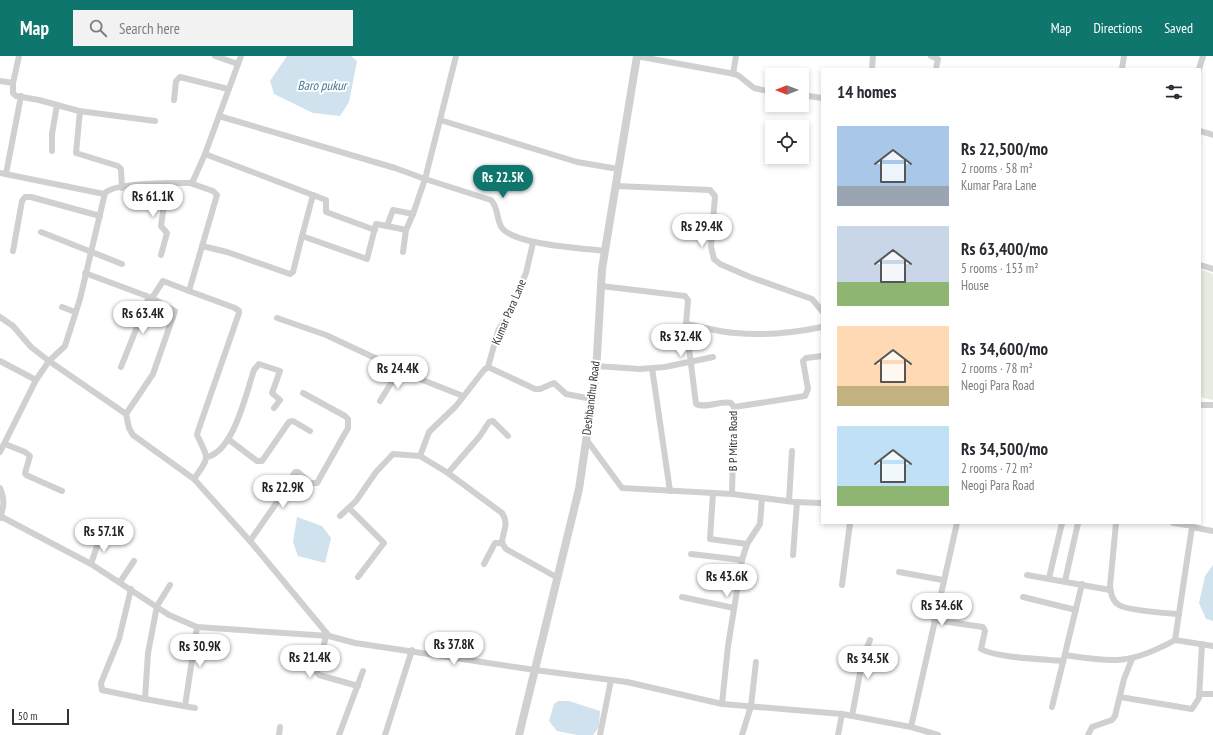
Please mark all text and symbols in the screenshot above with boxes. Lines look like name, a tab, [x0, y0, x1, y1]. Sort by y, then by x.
search box	[73, 10, 353, 46]
text: Map	[20, 16, 49, 40]
icon: search	[87, 17, 109, 39]
text: Search here	[119, 19, 180, 38]
text: Map	[1051, 19, 1071, 37]
text: Directions	[1093, 19, 1142, 37]
text: Saved	[1164, 19, 1193, 37]
north arrow	[765, 68, 809, 112]
map controls	[765, 68, 809, 164]
water label: Baro pukur	[298, 77, 349, 94]
text: 14 homes	[837, 81, 896, 103]
icon: filters	[1163, 81, 1185, 103]
button: locate	[765, 120, 809, 164]
text: Rs 22,500/mo	[961, 138, 1048, 160]
icon: home	[869, 142, 917, 190]
text: 2 rooms · 58 m²	[961, 160, 1033, 177]
pin: Rs 22.5K	[462, 165, 544, 199]
text: Rs 22.5K	[482, 169, 524, 186]
text: Kumar Para Lane	[961, 177, 1036, 194]
pin: Rs 61.1K	[112, 184, 194, 218]
text: Rs 61.1K	[132, 188, 174, 205]
pin: Rs 29.4K	[661, 214, 743, 248]
text: Rs 29.4K	[681, 218, 723, 235]
text: Rs 63,400/mo	[961, 238, 1048, 260]
icon: home	[869, 242, 917, 290]
text: 5 rooms · 153 m²	[961, 260, 1039, 277]
street label: Kumar Para Lane	[488, 277, 529, 347]
text: House	[961, 277, 989, 294]
pin: Rs 63.4K	[102, 301, 184, 335]
text: Rs 63.4K	[122, 305, 164, 322]
pin: Rs 32.4K	[640, 324, 722, 358]
text: Rs 32.4K	[660, 328, 702, 345]
text: Rs 34,600/mo	[961, 338, 1048, 360]
icon: home	[869, 342, 917, 390]
pin: Rs 24.4K	[357, 356, 439, 390]
text: Rs 24.4K	[377, 360, 419, 377]
street label: Deshbandhu Road	[579, 360, 602, 436]
text: 2 rooms · 78 m²	[961, 360, 1033, 377]
text: Neogi Para Road	[961, 377, 1034, 394]
street label: B P Mitra Road	[725, 411, 740, 471]
text: Rs 34,500/mo	[961, 438, 1048, 460]
icon: home	[869, 442, 917, 490]
text: 2 rooms · 72 m²	[961, 460, 1033, 477]
pin: Rs 22.9K	[242, 475, 324, 509]
text: Neogi Para Road	[961, 477, 1034, 494]
text: Rs 22.9K	[262, 479, 304, 496]
pin: Rs 57.1K	[63, 519, 145, 553]
text: Rs 57.1K	[84, 523, 124, 540]
pin: Rs 43.6K	[686, 564, 768, 598]
text: Rs 43.6K	[706, 568, 748, 585]
pin: Rs 34.6K	[901, 593, 983, 627]
text: Rs 34.6K	[921, 597, 963, 614]
pin: Rs 37.8K	[413, 632, 495, 666]
pin: Rs 30.9K	[159, 634, 241, 668]
text: Rs 37.8K	[434, 636, 474, 653]
text: Rs 30.9K	[179, 638, 221, 655]
pin: Rs 21.4K	[269, 645, 351, 679]
pin: Rs 34.5K	[827, 646, 909, 680]
text: Rs 21.4K	[289, 649, 331, 666]
text: Rs 34.5K	[847, 650, 889, 667]
scale bar	[12, 707, 69, 726]
text: 50 m	[18, 709, 37, 723]

